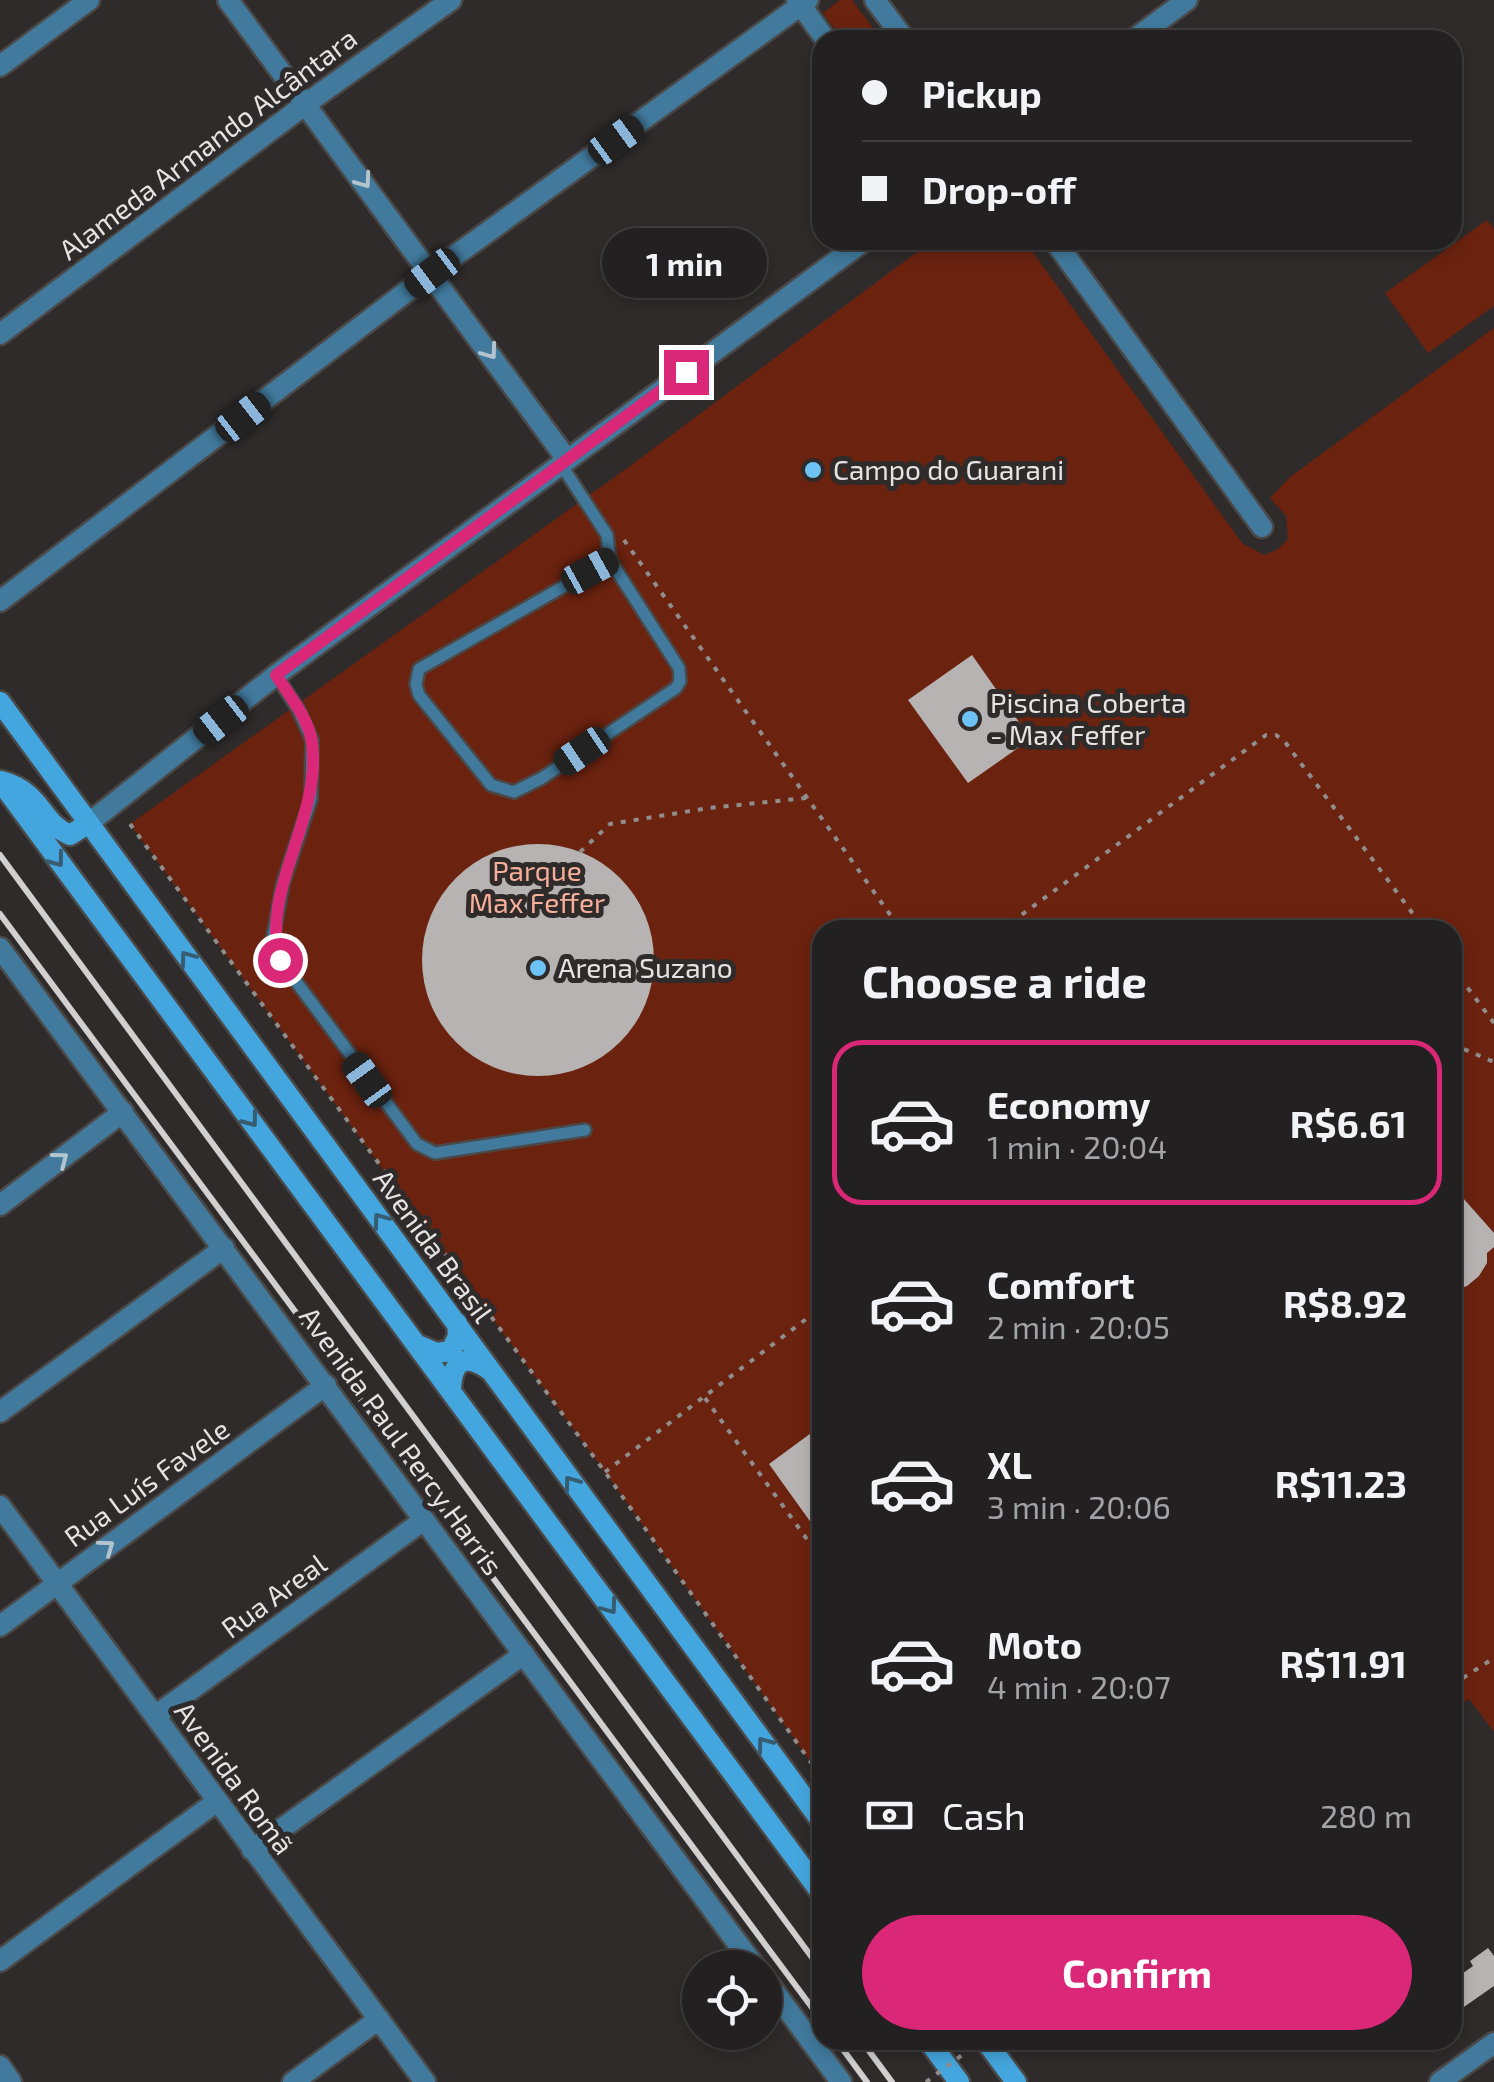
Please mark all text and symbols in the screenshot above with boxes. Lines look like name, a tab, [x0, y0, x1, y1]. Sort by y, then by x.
street label: Alameda Armando Alcântara	[52, 20, 363, 266]
text: Pickup	[922, 70, 1042, 116]
car	[583, 110, 649, 170]
text: Drop-off	[922, 166, 1076, 212]
one-way arrow	[353, 170, 370, 188]
callout: 1 min	[604, 227, 768, 297]
car	[399, 243, 465, 303]
text: 1 min	[646, 244, 723, 282]
one-way arrow	[477, 340, 496, 359]
route end	[664, 350, 709, 395]
car	[210, 387, 276, 447]
place label: Campo do Guarani	[833, 452, 1064, 486]
marker: Campo do Guarani	[802, 459, 824, 481]
car	[556, 543, 624, 599]
place label: Piscina Coberta - Max Feffer	[990, 685, 1186, 751]
car	[188, 690, 254, 750]
marker: Piscina Coberta - Max Feffer	[959, 708, 981, 730]
car	[549, 722, 615, 780]
one-way arrow	[45, 849, 62, 867]
park label: Parque Max Feffer	[469, 853, 605, 919]
route start	[258, 938, 303, 983]
place label: Arena Suzano	[558, 950, 733, 984]
one-way arrow	[182, 951, 199, 969]
text: Choose a ride	[862, 953, 1147, 1007]
marker: Arena Suzano	[527, 957, 549, 979]
car	[337, 1047, 397, 1113]
icon: car	[867, 1078, 957, 1168]
text: Economy	[987, 1081, 1151, 1127]
text: R$6.61	[1290, 1100, 1407, 1146]
one-way arrow	[240, 1109, 257, 1127]
text: 1 min · 20:04	[987, 1127, 1167, 1165]
one-way arrow	[50, 1153, 68, 1170]
street label: Avenida Brasil	[367, 1162, 501, 1329]
one-way arrow	[375, 1213, 392, 1231]
icon: car	[867, 1258, 957, 1348]
text: Comfort	[987, 1261, 1135, 1307]
text: R$8.92	[1283, 1280, 1407, 1326]
street label: Avenida Paul Percy Harris	[293, 1300, 511, 1581]
text: 2 min · 20:05	[987, 1307, 1170, 1345]
street label: Rua Luís Favele	[57, 1411, 236, 1553]
icon: car	[867, 1438, 957, 1528]
text: XL	[987, 1441, 1032, 1487]
text: R$11.23	[1275, 1460, 1407, 1506]
one-way arrow	[566, 1476, 583, 1494]
text: 3 min · 20:06	[987, 1487, 1171, 1525]
one-way arrow	[95, 1541, 114, 1560]
street label: Rua Areal	[214, 1545, 333, 1645]
one-way arrow	[599, 1596, 616, 1614]
icon: car	[867, 1618, 957, 1708]
text: Moto	[987, 1621, 1082, 1667]
text: R$11.91	[1279, 1640, 1407, 1686]
text: 4 min · 20:07	[987, 1667, 1171, 1705]
street label: Avenida Romã	[168, 1694, 302, 1860]
one-way arrow	[759, 1737, 776, 1755]
icon: cash	[862, 1788, 917, 1843]
text: Cash	[942, 1792, 1026, 1838]
text: 280 m	[1320, 1796, 1412, 1834]
button: Confirm	[862, 1915, 1412, 2030]
map controls	[682, 1950, 782, 2050]
button: locate	[682, 1950, 782, 2050]

